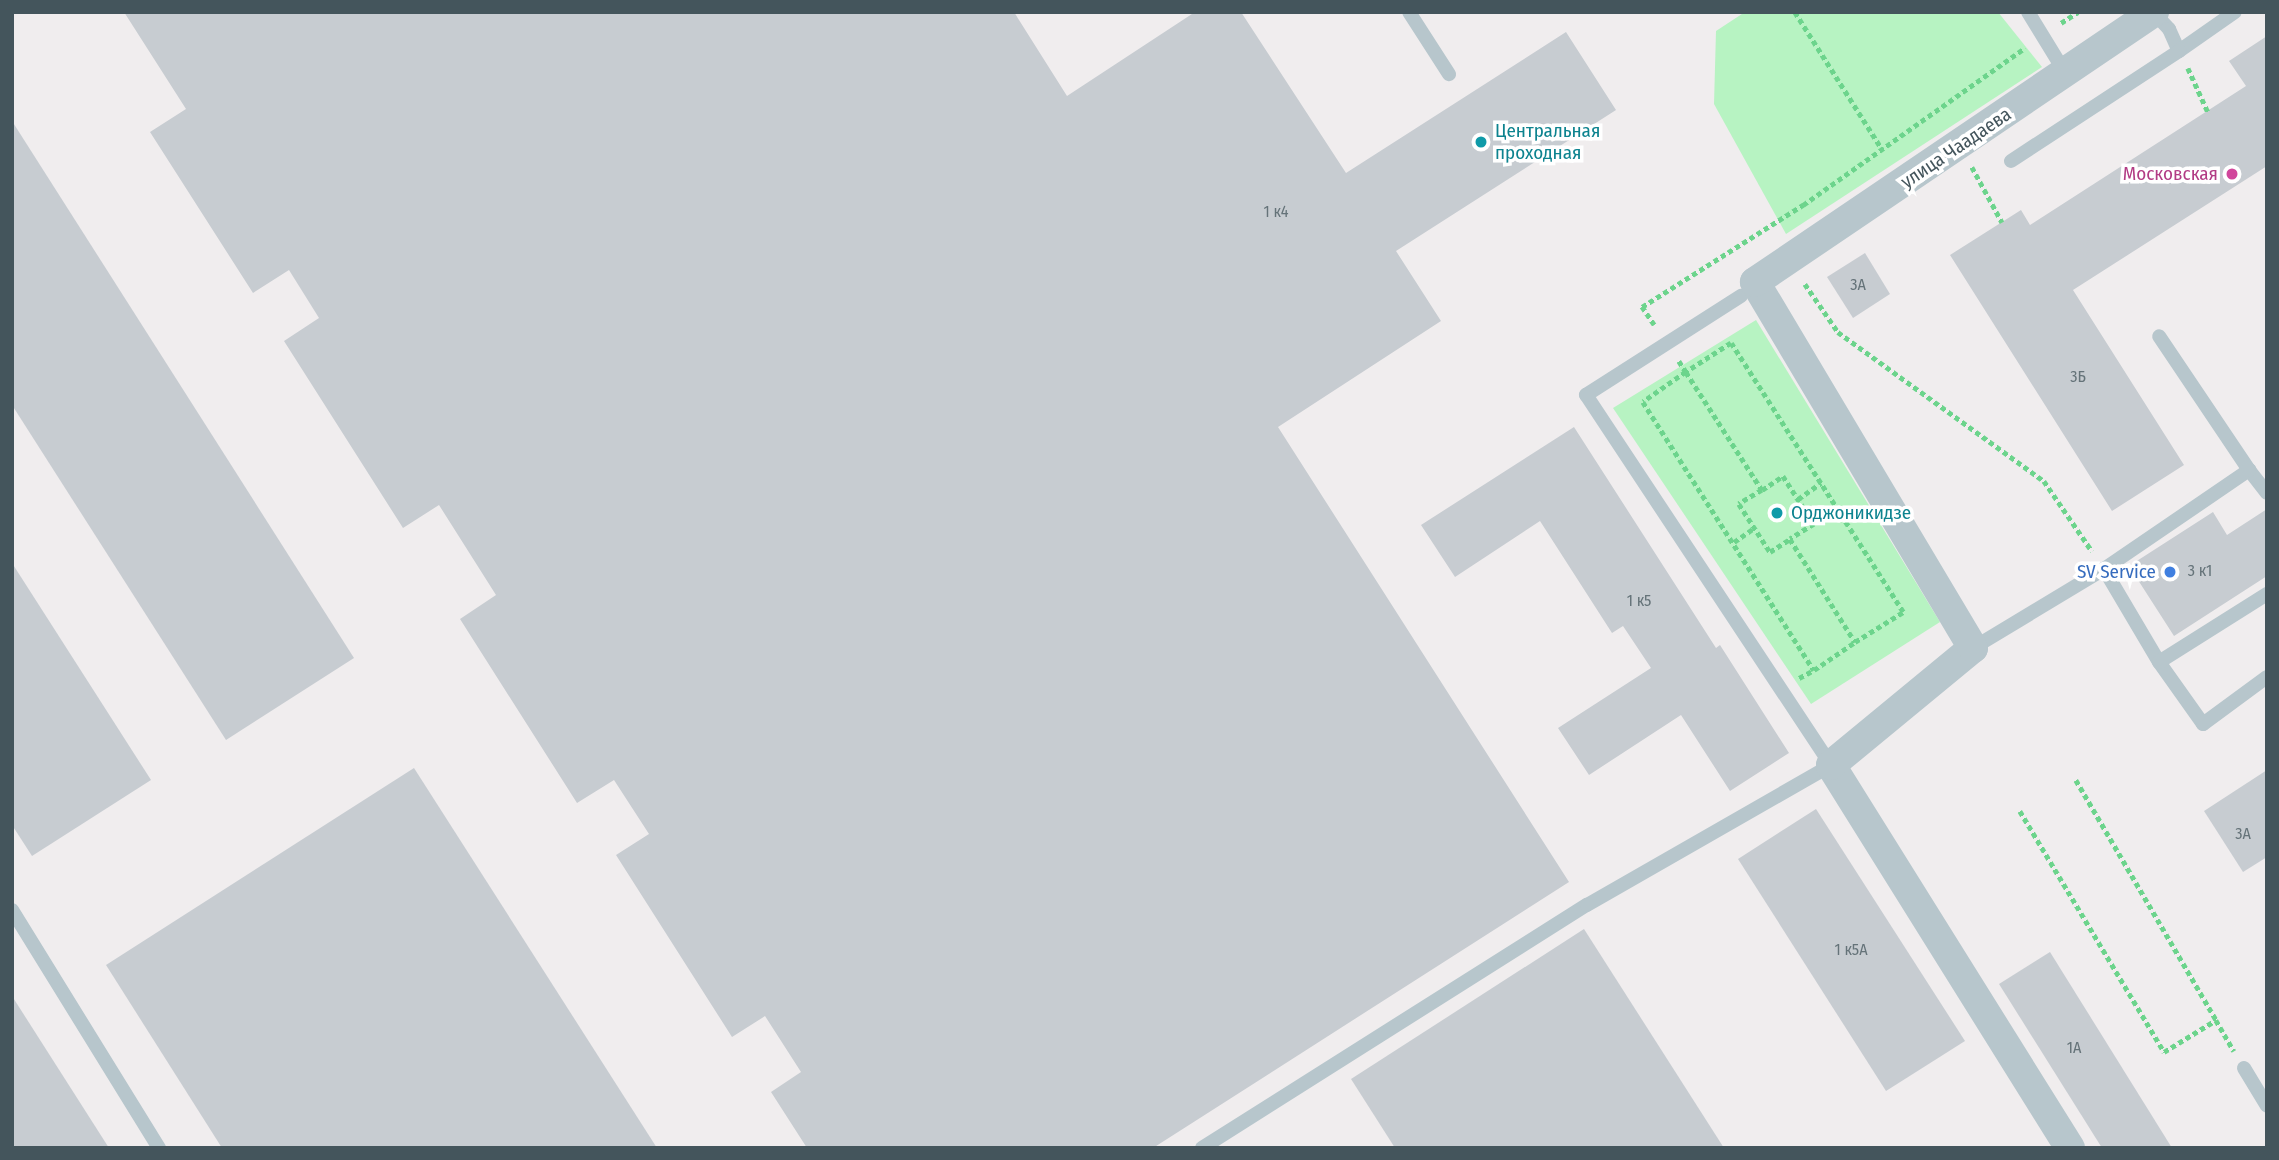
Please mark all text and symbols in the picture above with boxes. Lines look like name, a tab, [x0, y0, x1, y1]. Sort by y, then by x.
street label: улица Чаадаева	[1897, 103, 2015, 193]
place label: Центральная проходная	[1495, 120, 1600, 164]
marker: Центральная проходная	[1473, 134, 1489, 150]
place label: Московская	[2123, 163, 2218, 185]
marker: Московская	[2224, 166, 2240, 182]
house number: 1 к4	[1263, 202, 1289, 222]
house number: 3А	[1850, 275, 1866, 295]
house number: 3Б	[2070, 367, 2086, 387]
place label: Орджоникидзе	[1791, 502, 1911, 524]
marker: Орджоникидзе	[1769, 505, 1785, 521]
place label: SV Service	[2077, 561, 2156, 583]
house number: 3 к1	[2188, 561, 2212, 581]
marker: SV Service	[2162, 564, 2178, 580]
house number: 1 к5	[1627, 591, 1651, 611]
house number: 3А	[2235, 824, 2251, 844]
house number: 1 к5А	[1834, 940, 1868, 960]
house number: 1А	[2067, 1038, 2081, 1058]

